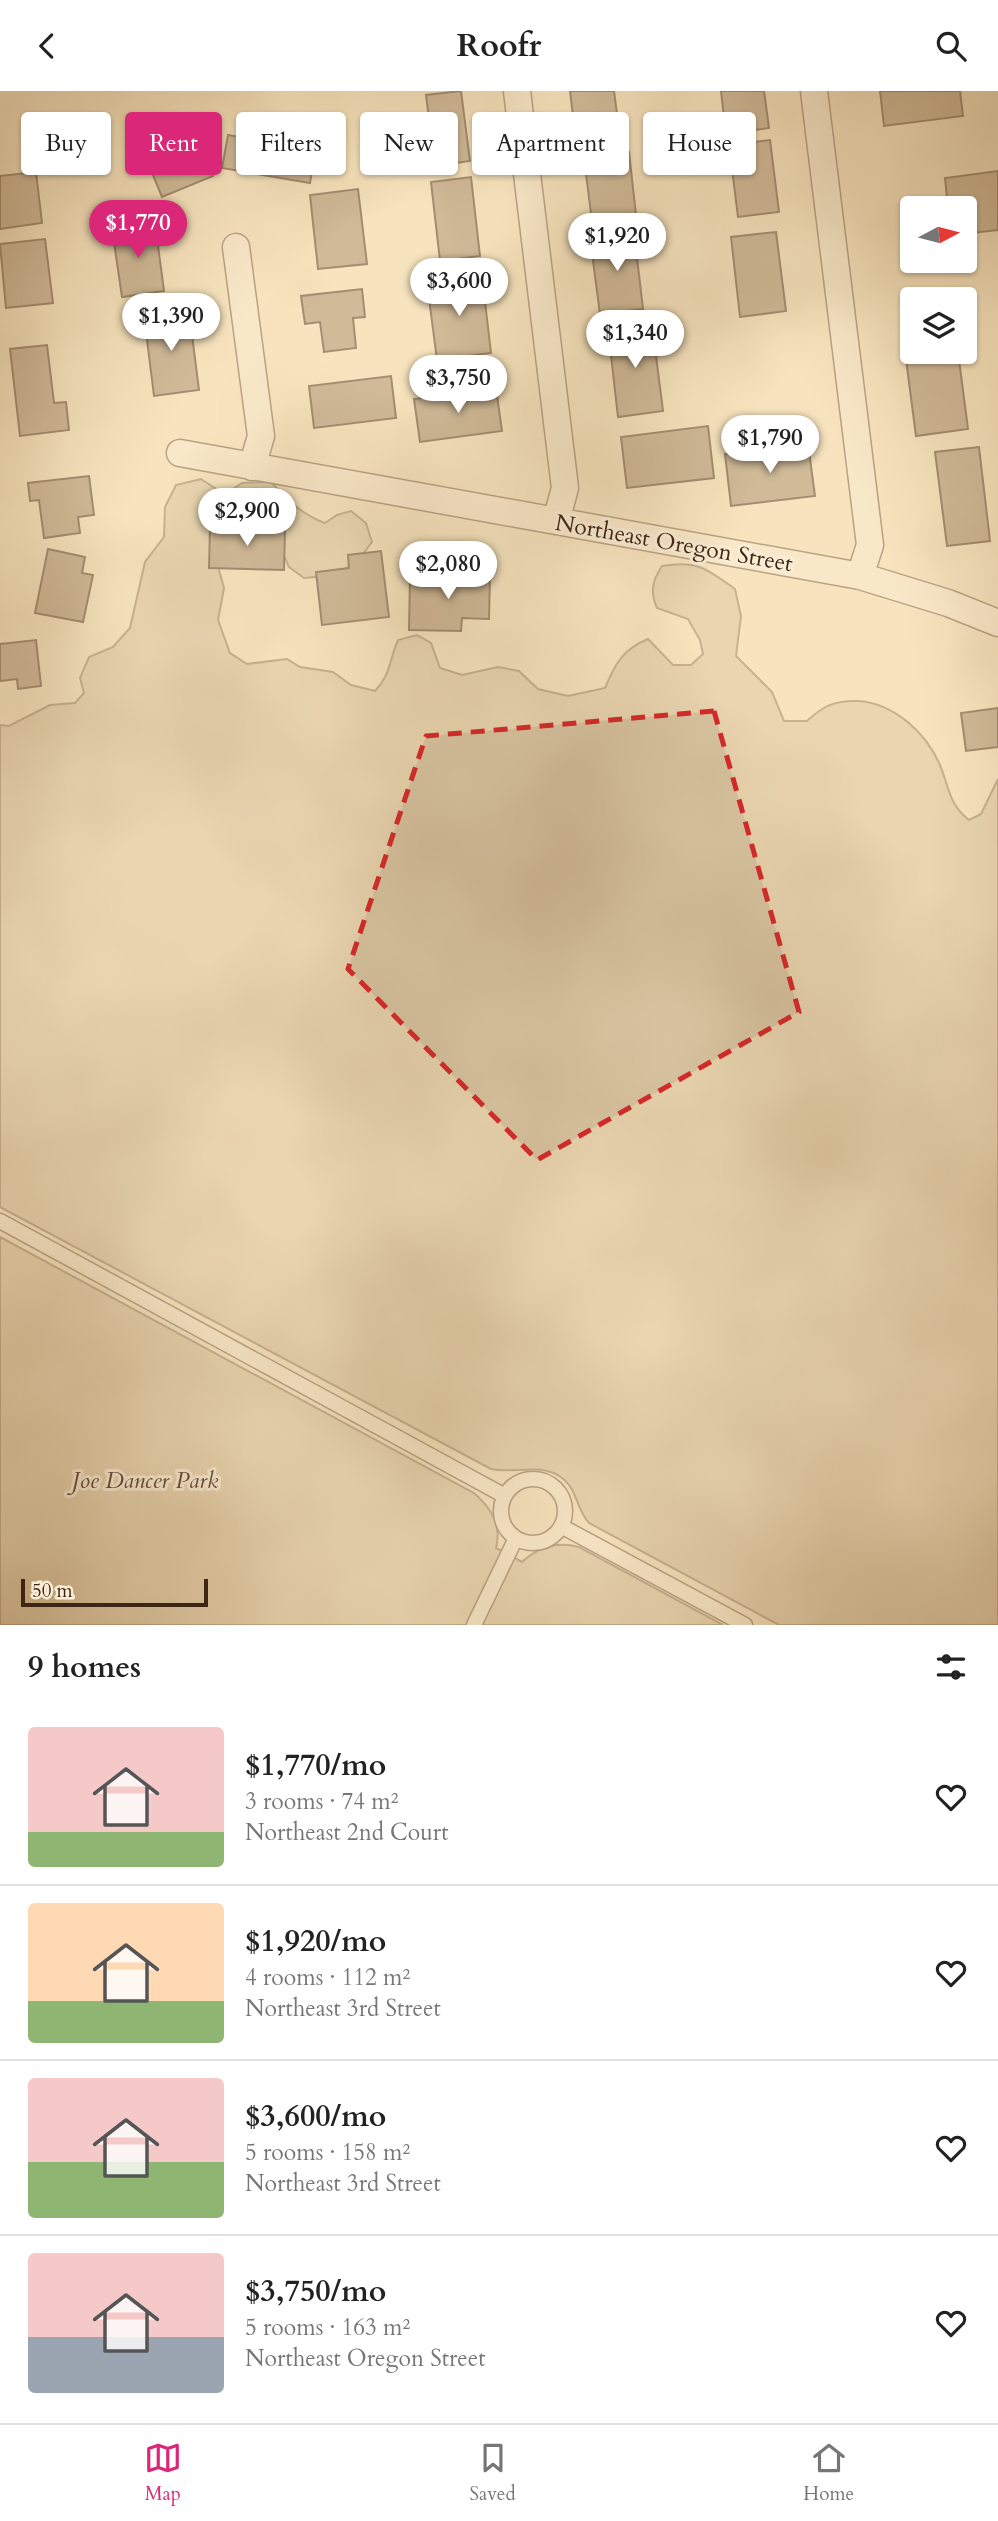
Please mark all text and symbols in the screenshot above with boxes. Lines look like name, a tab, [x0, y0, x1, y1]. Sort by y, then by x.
text: Roofr	[457, 24, 541, 68]
icon: back	[28, 27, 66, 65]
icon: search	[932, 27, 970, 65]
chip: Buy	[21, 112, 111, 175]
chip: Rent	[125, 112, 222, 175]
chip: Filters	[236, 112, 346, 175]
chip: New	[360, 112, 458, 175]
chip: Apartment	[472, 112, 629, 175]
chip: House	[643, 112, 756, 175]
north arrow	[900, 196, 976, 273]
map controls	[900, 196, 977, 364]
pin: $1,770	[81, 201, 195, 260]
text: $1,770	[105, 207, 171, 238]
pin: $1,920	[560, 213, 674, 273]
text: $1,920	[584, 220, 650, 251]
pin: $3,600	[402, 259, 516, 318]
text: $3,600	[426, 265, 492, 296]
button: layers	[900, 287, 977, 364]
pin: $1,390	[114, 293, 228, 353]
text: $1,390	[138, 300, 204, 331]
pin: $1,340	[578, 310, 692, 370]
text: $1,340	[602, 317, 668, 348]
pin: $3,750	[401, 355, 515, 415]
text: $3,750	[425, 362, 491, 393]
pin: $1,790	[713, 415, 827, 475]
text: $1,790	[737, 422, 803, 453]
pin: $2,900	[190, 489, 304, 548]
text: $2,900	[214, 495, 280, 526]
street label: Northeast Oregon Street	[553, 507, 795, 579]
pin: $2,080	[391, 541, 505, 601]
text: $2,080	[415, 548, 481, 579]
park label: Joe Dancer Park	[67, 1465, 219, 1496]
scale bar	[21, 1576, 208, 1608]
text: 50 m	[32, 1578, 73, 1604]
text: 9 homes	[28, 1647, 141, 1688]
icon: filters	[932, 1648, 970, 1686]
text: $1,770/mo	[245, 1745, 386, 1786]
icon: home	[84, 1755, 168, 1839]
icon: heart	[932, 1778, 970, 1816]
text: 3 rooms · 74 m²	[245, 1786, 398, 1817]
text: Northeast 2nd Court	[245, 1817, 448, 1848]
text: $1,920/mo	[245, 1921, 386, 1962]
icon: home	[84, 1931, 168, 2015]
icon: heart	[932, 1954, 970, 1992]
text: 4 rooms · 112 m²	[245, 1962, 410, 1993]
text: Northeast 3rd Street	[245, 1993, 441, 2024]
text: $3,600/mo	[245, 2096, 386, 2137]
icon: home	[84, 2106, 168, 2190]
icon: heart	[932, 2129, 970, 2167]
text: 5 rooms · 158 m²	[245, 2137, 410, 2168]
text: Northeast 3rd Street	[245, 2168, 441, 2199]
text: $3,750/mo	[245, 2271, 386, 2312]
icon: home	[84, 2281, 168, 2365]
icon: heart	[932, 2304, 970, 2342]
text: 5 rooms · 163 m²	[245, 2312, 410, 2343]
text: Northeast Oregon Street	[245, 2343, 485, 2374]
tab: Map	[144, 2439, 182, 2507]
tab: Saved	[470, 2439, 516, 2507]
tab: Home	[803, 2439, 854, 2507]

